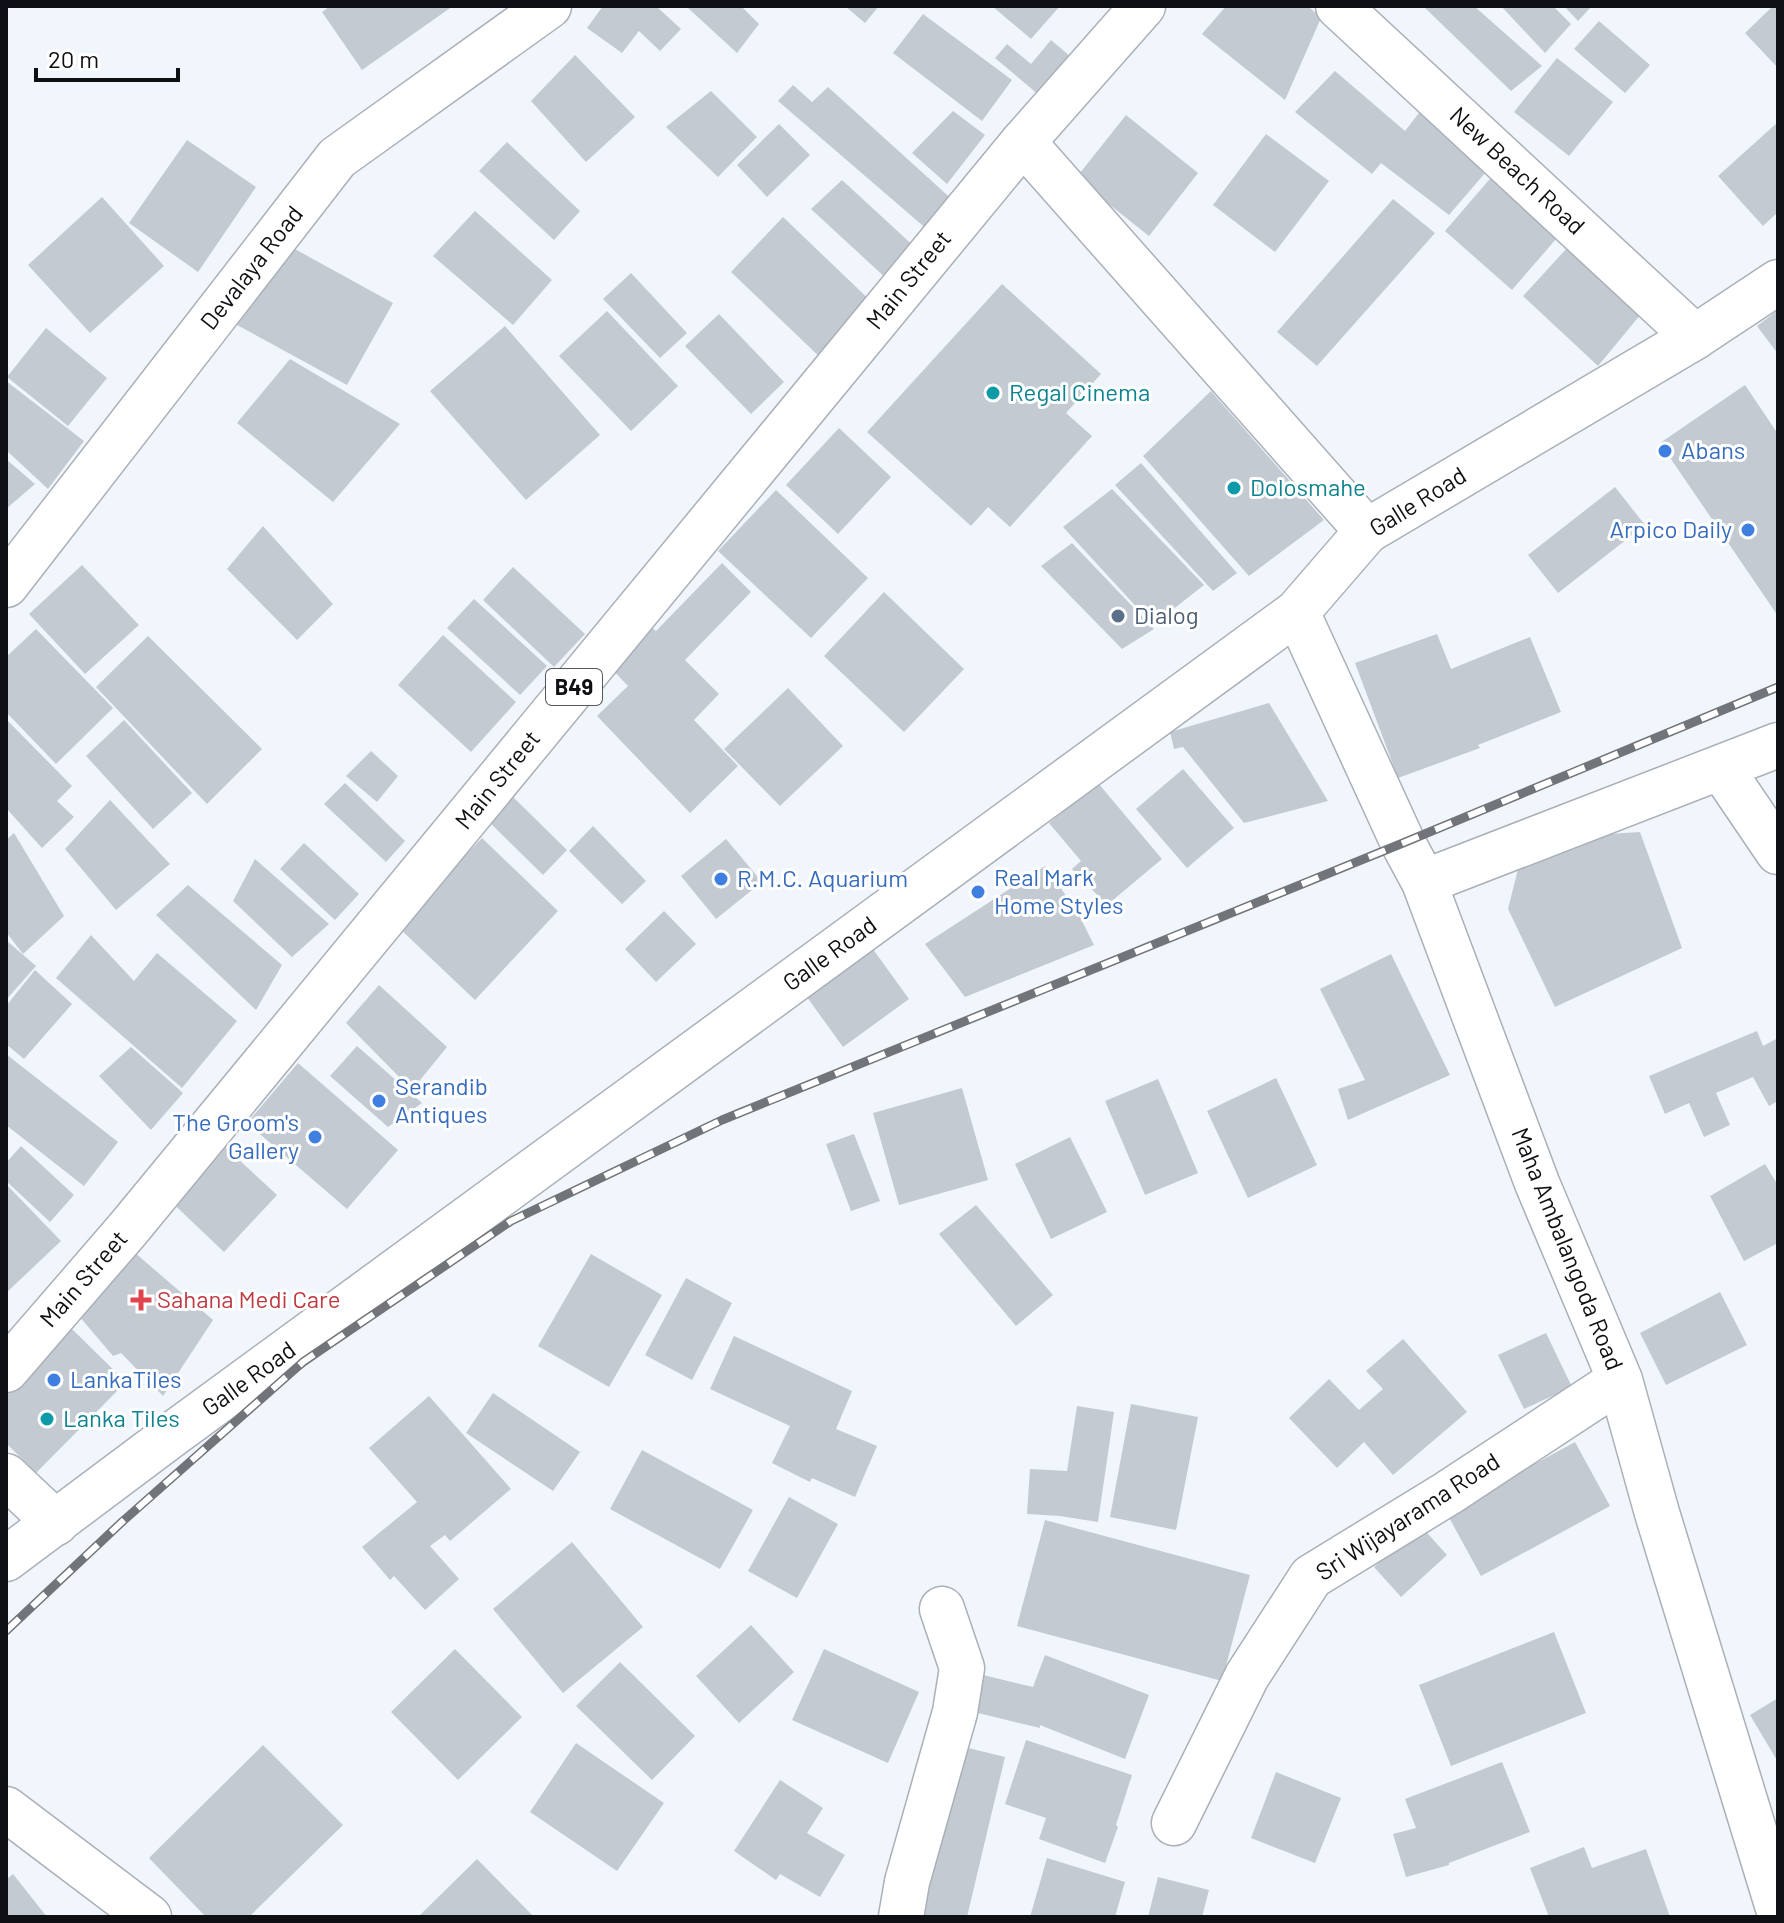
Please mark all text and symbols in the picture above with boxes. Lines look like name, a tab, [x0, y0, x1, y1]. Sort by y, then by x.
scale bar	[36, 32, 178, 82]
text: 20 m	[48, 44, 99, 73]
street label: New Beach Road	[1444, 100, 1592, 240]
street label: Devalaya Road	[193, 199, 308, 335]
street label: Main Street	[859, 224, 956, 334]
place label: Regal Cinema	[1009, 377, 1150, 406]
marker: Regal Cinema	[984, 384, 1002, 402]
place label: Abans	[1681, 435, 1745, 464]
marker: Abans	[1656, 442, 1674, 460]
street label: Galle Road	[1364, 460, 1471, 542]
place label: Dolosmahe	[1250, 472, 1366, 501]
marker: Dolosmahe	[1225, 479, 1243, 497]
place label: Arpico Daily	[1609, 514, 1732, 543]
marker: Arpico Daily	[1739, 521, 1757, 539]
place label: Dialog	[1134, 600, 1199, 629]
marker: Dialog	[1109, 607, 1127, 625]
road number: B49	[546, 669, 602, 705]
street label: Main Street	[448, 724, 545, 834]
place label: Real Mark Home Styles	[994, 862, 1124, 919]
place label: R.M.C. Aquarium	[737, 863, 908, 892]
marker: R.M.C. Aquarium	[712, 870, 730, 888]
marker: Real Mark Home Styles	[969, 883, 987, 901]
street label: Galle Road	[777, 909, 882, 996]
place label: Serandib Antiques	[395, 1071, 488, 1128]
marker: Serandib Antiques	[370, 1092, 388, 1110]
place label: The Groom's Gallery	[172, 1107, 299, 1164]
street label: Maha Ambalangoda Road	[1506, 1123, 1630, 1374]
marker: The Groom's Gallery	[306, 1128, 324, 1146]
street label: Main Street	[33, 1224, 133, 1332]
place label: Sahana Medi Care	[157, 1284, 340, 1313]
marker: Sahana Medi Care	[132, 1291, 150, 1309]
street label: Galle Road	[196, 1334, 301, 1421]
place label: LankaTiles	[70, 1364, 182, 1393]
marker: LankaTiles	[45, 1371, 63, 1389]
place label: Lanka Tiles	[63, 1403, 180, 1432]
marker: Lanka Tiles	[38, 1410, 56, 1428]
street label: Sri Wijayarama Road	[1310, 1446, 1504, 1586]

